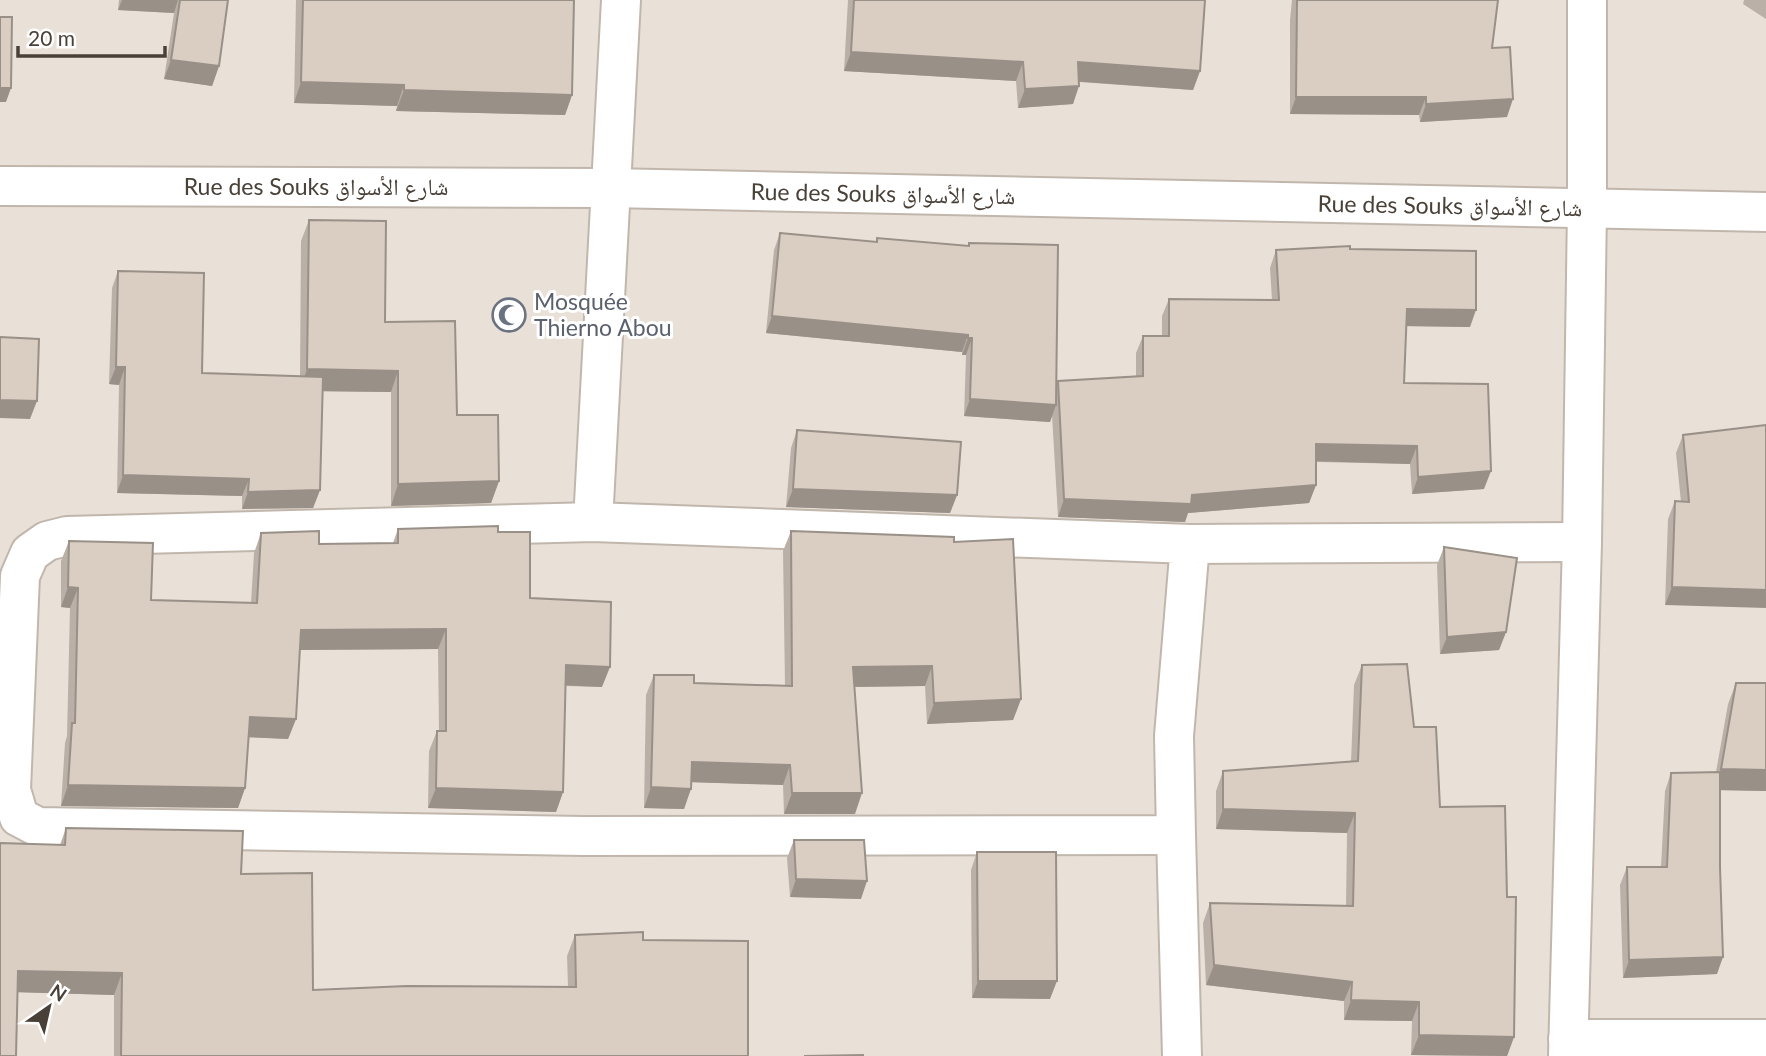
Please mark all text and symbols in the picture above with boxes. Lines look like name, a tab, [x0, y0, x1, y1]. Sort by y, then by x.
scale bar	[18, 14, 164, 58]
text: 20 m	[28, 25, 75, 50]
street label: Rue des Souks شارع الأسواق	[184, 172, 448, 202]
street label: Rue des Souks شارع الأسواق	[750, 177, 1016, 211]
street label: Rue des Souks شارع الأسواق	[1317, 189, 1583, 223]
place label: Mosquée Thierno Abou	[534, 287, 672, 341]
mosque icon: Mosquée Thierno Abou	[490, 296, 528, 334]
north arrow	[14, 972, 84, 1042]
text: N	[46, 979, 71, 1006]

